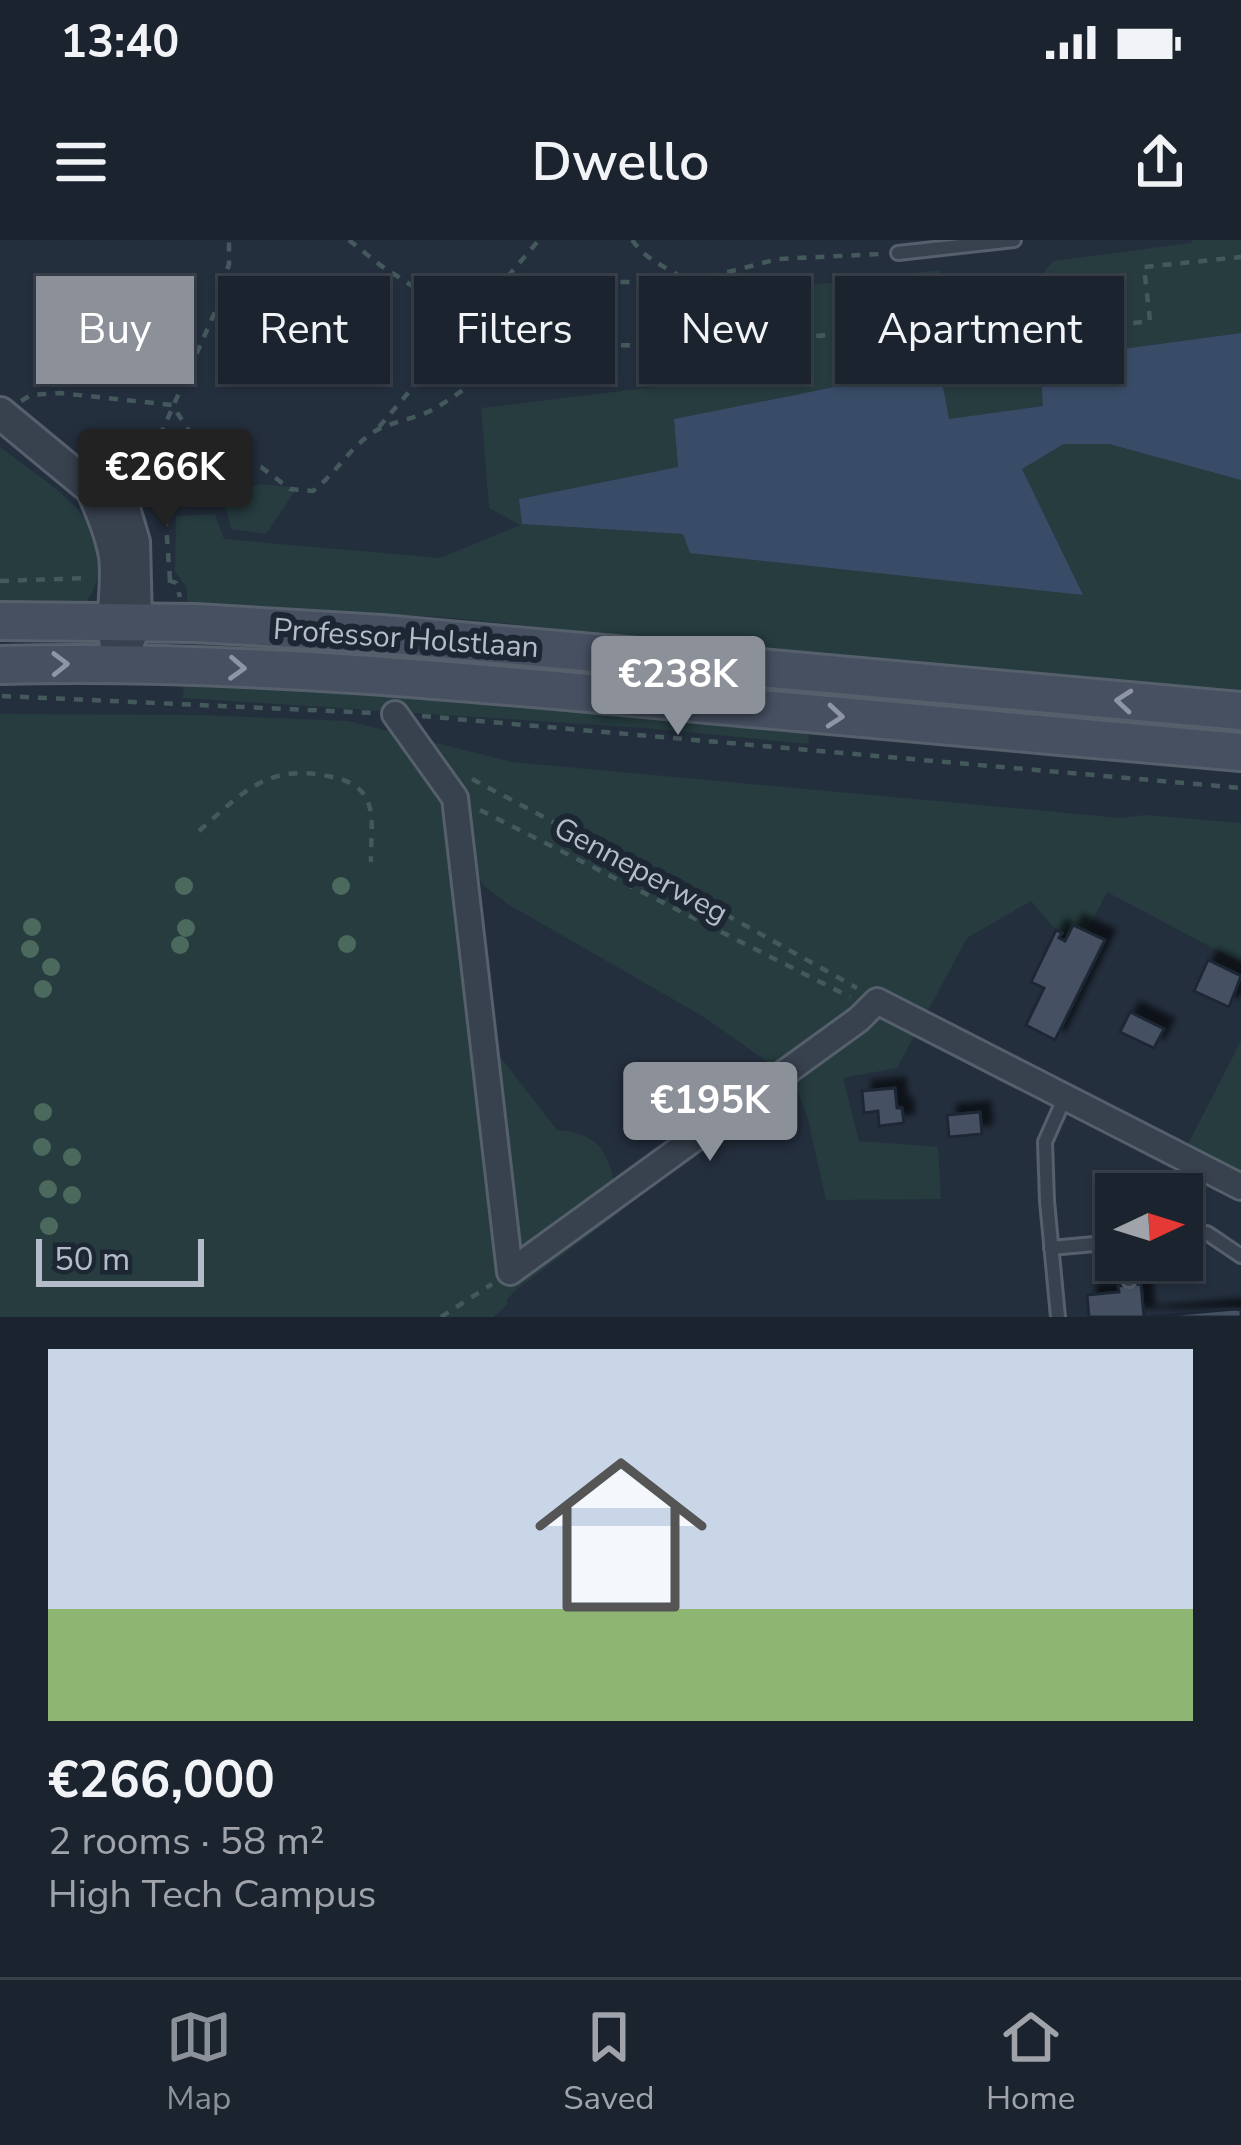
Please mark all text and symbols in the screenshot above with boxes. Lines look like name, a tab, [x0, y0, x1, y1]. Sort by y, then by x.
text: 13:40	[60, 12, 179, 73]
text: Dwello	[531, 125, 710, 199]
icon: menu	[48, 129, 114, 195]
icon: share	[1127, 129, 1193, 195]
chip: Buy	[36, 276, 194, 384]
chip: Rent	[218, 276, 390, 384]
chip: Filters	[414, 276, 615, 384]
chip: New	[639, 276, 811, 384]
chip: Apartment	[835, 276, 1124, 384]
pin: €266K	[81, 429, 249, 531]
text: €266K	[105, 441, 225, 494]
street label: Professor Holstlaan	[272, 609, 540, 668]
pin: €238K	[594, 636, 762, 738]
text: €238K	[618, 648, 738, 701]
one-way arrow	[51, 651, 70, 677]
one-way arrow	[228, 655, 247, 681]
one-way arrow	[1115, 689, 1134, 714]
one-way arrow	[826, 703, 845, 728]
street label: Genneperweg	[547, 807, 735, 933]
pin: €195K	[626, 1062, 794, 1164]
text: €195K	[650, 1074, 770, 1127]
north arrow	[1095, 1173, 1203, 1281]
map controls	[1095, 1173, 1203, 1281]
scale bar	[36, 1233, 204, 1286]
text: 50 m	[54, 1237, 130, 1282]
icon: home	[513, 1427, 729, 1643]
text: €266,000	[48, 1745, 275, 1815]
text: 2 rooms · 58 m²	[48, 1815, 325, 1868]
text: High Tech Campus	[48, 1868, 376, 1921]
tab: Map	[166, 2004, 232, 2121]
tab: Saved	[563, 2004, 654, 2121]
tab: Home	[986, 2004, 1075, 2121]

